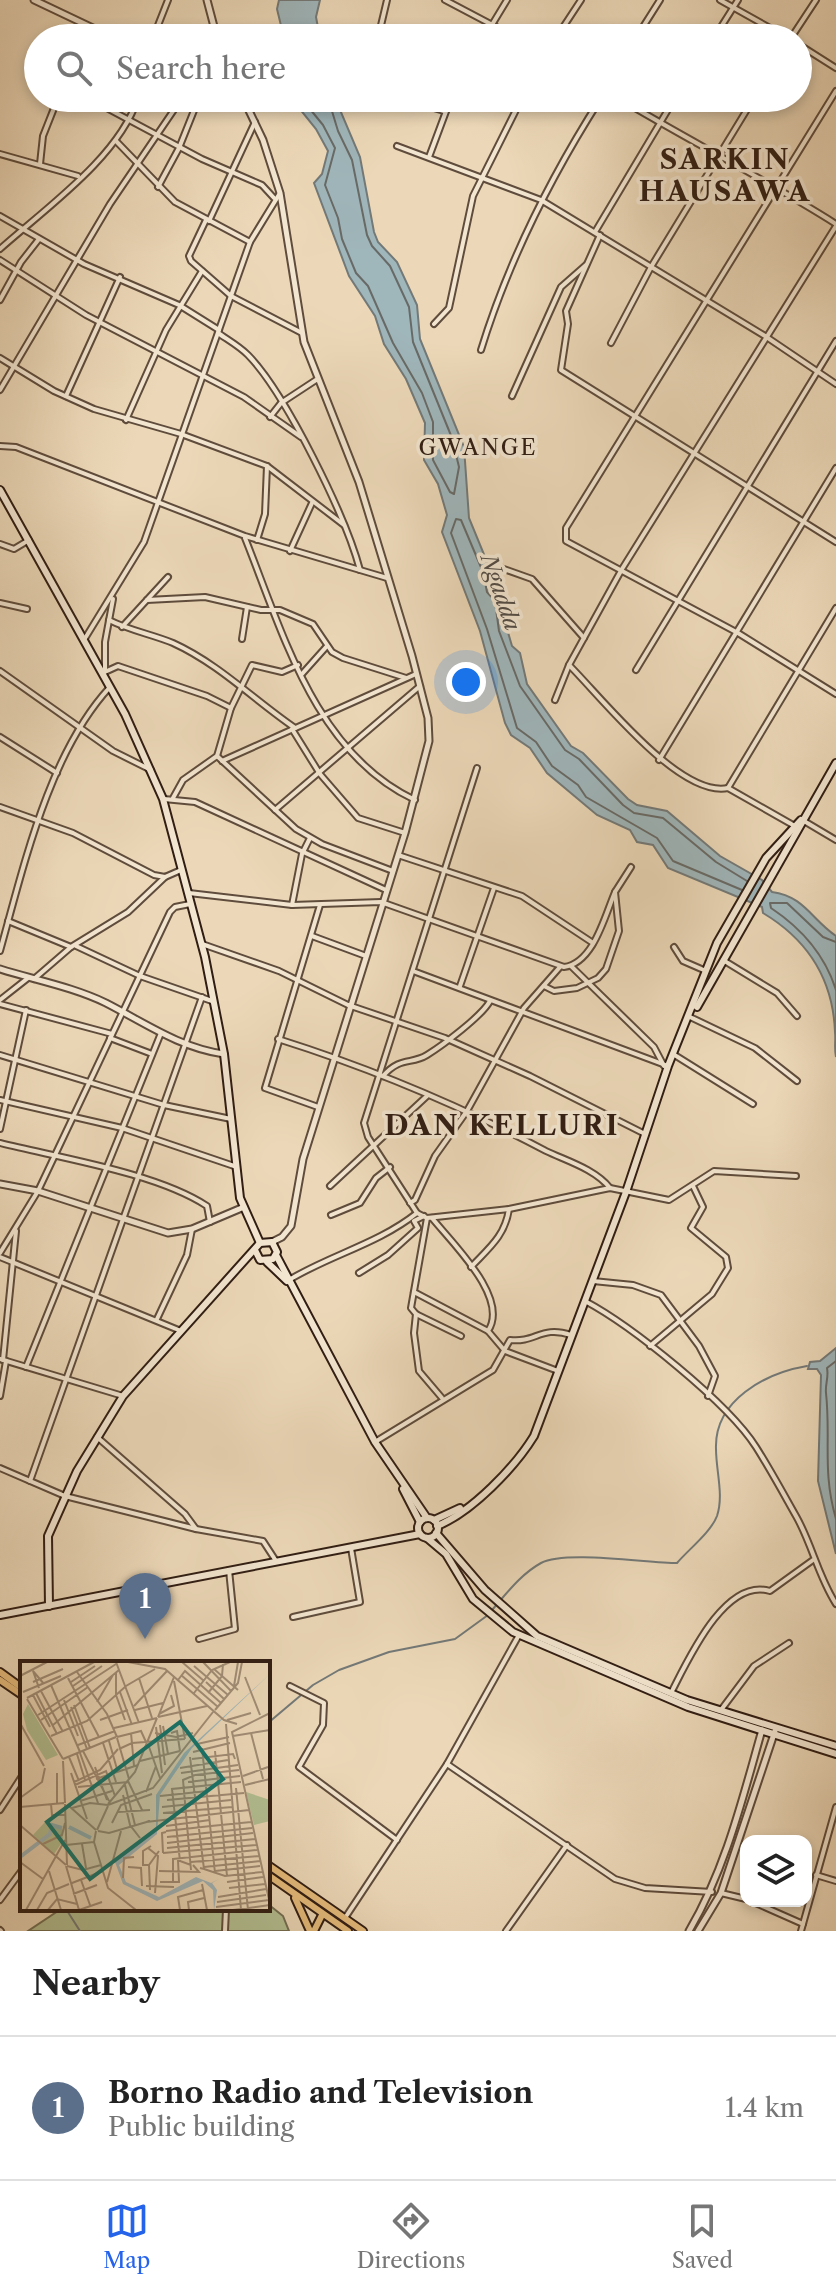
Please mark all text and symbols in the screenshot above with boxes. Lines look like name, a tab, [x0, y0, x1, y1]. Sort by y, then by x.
search box	[24, 24, 812, 112]
icon: search	[52, 46, 96, 90]
text: Search here	[116, 50, 286, 87]
district label: SARKIN HAUSAWA	[639, 142, 811, 208]
district label: GWANGE	[418, 434, 538, 461]
water label: Ngadda	[474, 548, 526, 634]
your location	[446, 662, 486, 702]
district label: DAN KELLURI	[384, 1108, 620, 1142]
pin: 1	[119, 1573, 171, 1639]
inset map	[20, 1661, 270, 1911]
map controls	[740, 1835, 812, 1907]
button: layers	[740, 1835, 812, 1907]
text: Nearby	[32, 1962, 160, 2004]
text: Borno Radio and Television	[108, 2074, 533, 2111]
text: 1	[52, 2092, 64, 2124]
text: 1.4 km	[725, 2092, 804, 2124]
text: Public building	[108, 2111, 294, 2143]
tab: Map	[103, 2199, 150, 2274]
tab: Directions	[357, 2199, 465, 2274]
tab: Saved	[672, 2199, 733, 2274]

